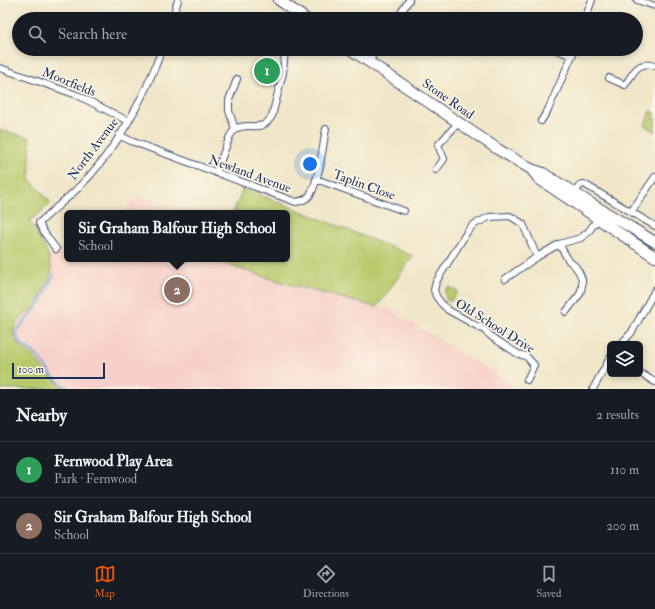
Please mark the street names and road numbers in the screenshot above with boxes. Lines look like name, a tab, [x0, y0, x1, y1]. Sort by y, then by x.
street label: Moorfields	[40, 64, 99, 100]
street label: Stone Road	[419, 75, 478, 123]
street label: North Avenue	[64, 114, 122, 183]
street label: Newland Avenue	[206, 152, 294, 197]
street label: Taplin Close	[330, 166, 398, 205]
street label: Old School Drive	[452, 295, 538, 357]

